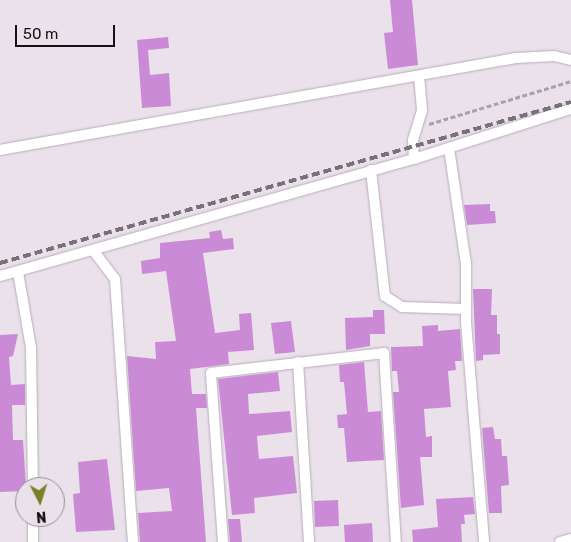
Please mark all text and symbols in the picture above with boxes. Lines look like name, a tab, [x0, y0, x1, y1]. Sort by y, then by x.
scale bar	[18, 15, 118, 47]
text: 50 m	[23, 25, 58, 43]
north arrow	[15, 477, 65, 527]
text: N	[36, 508, 47, 525]

